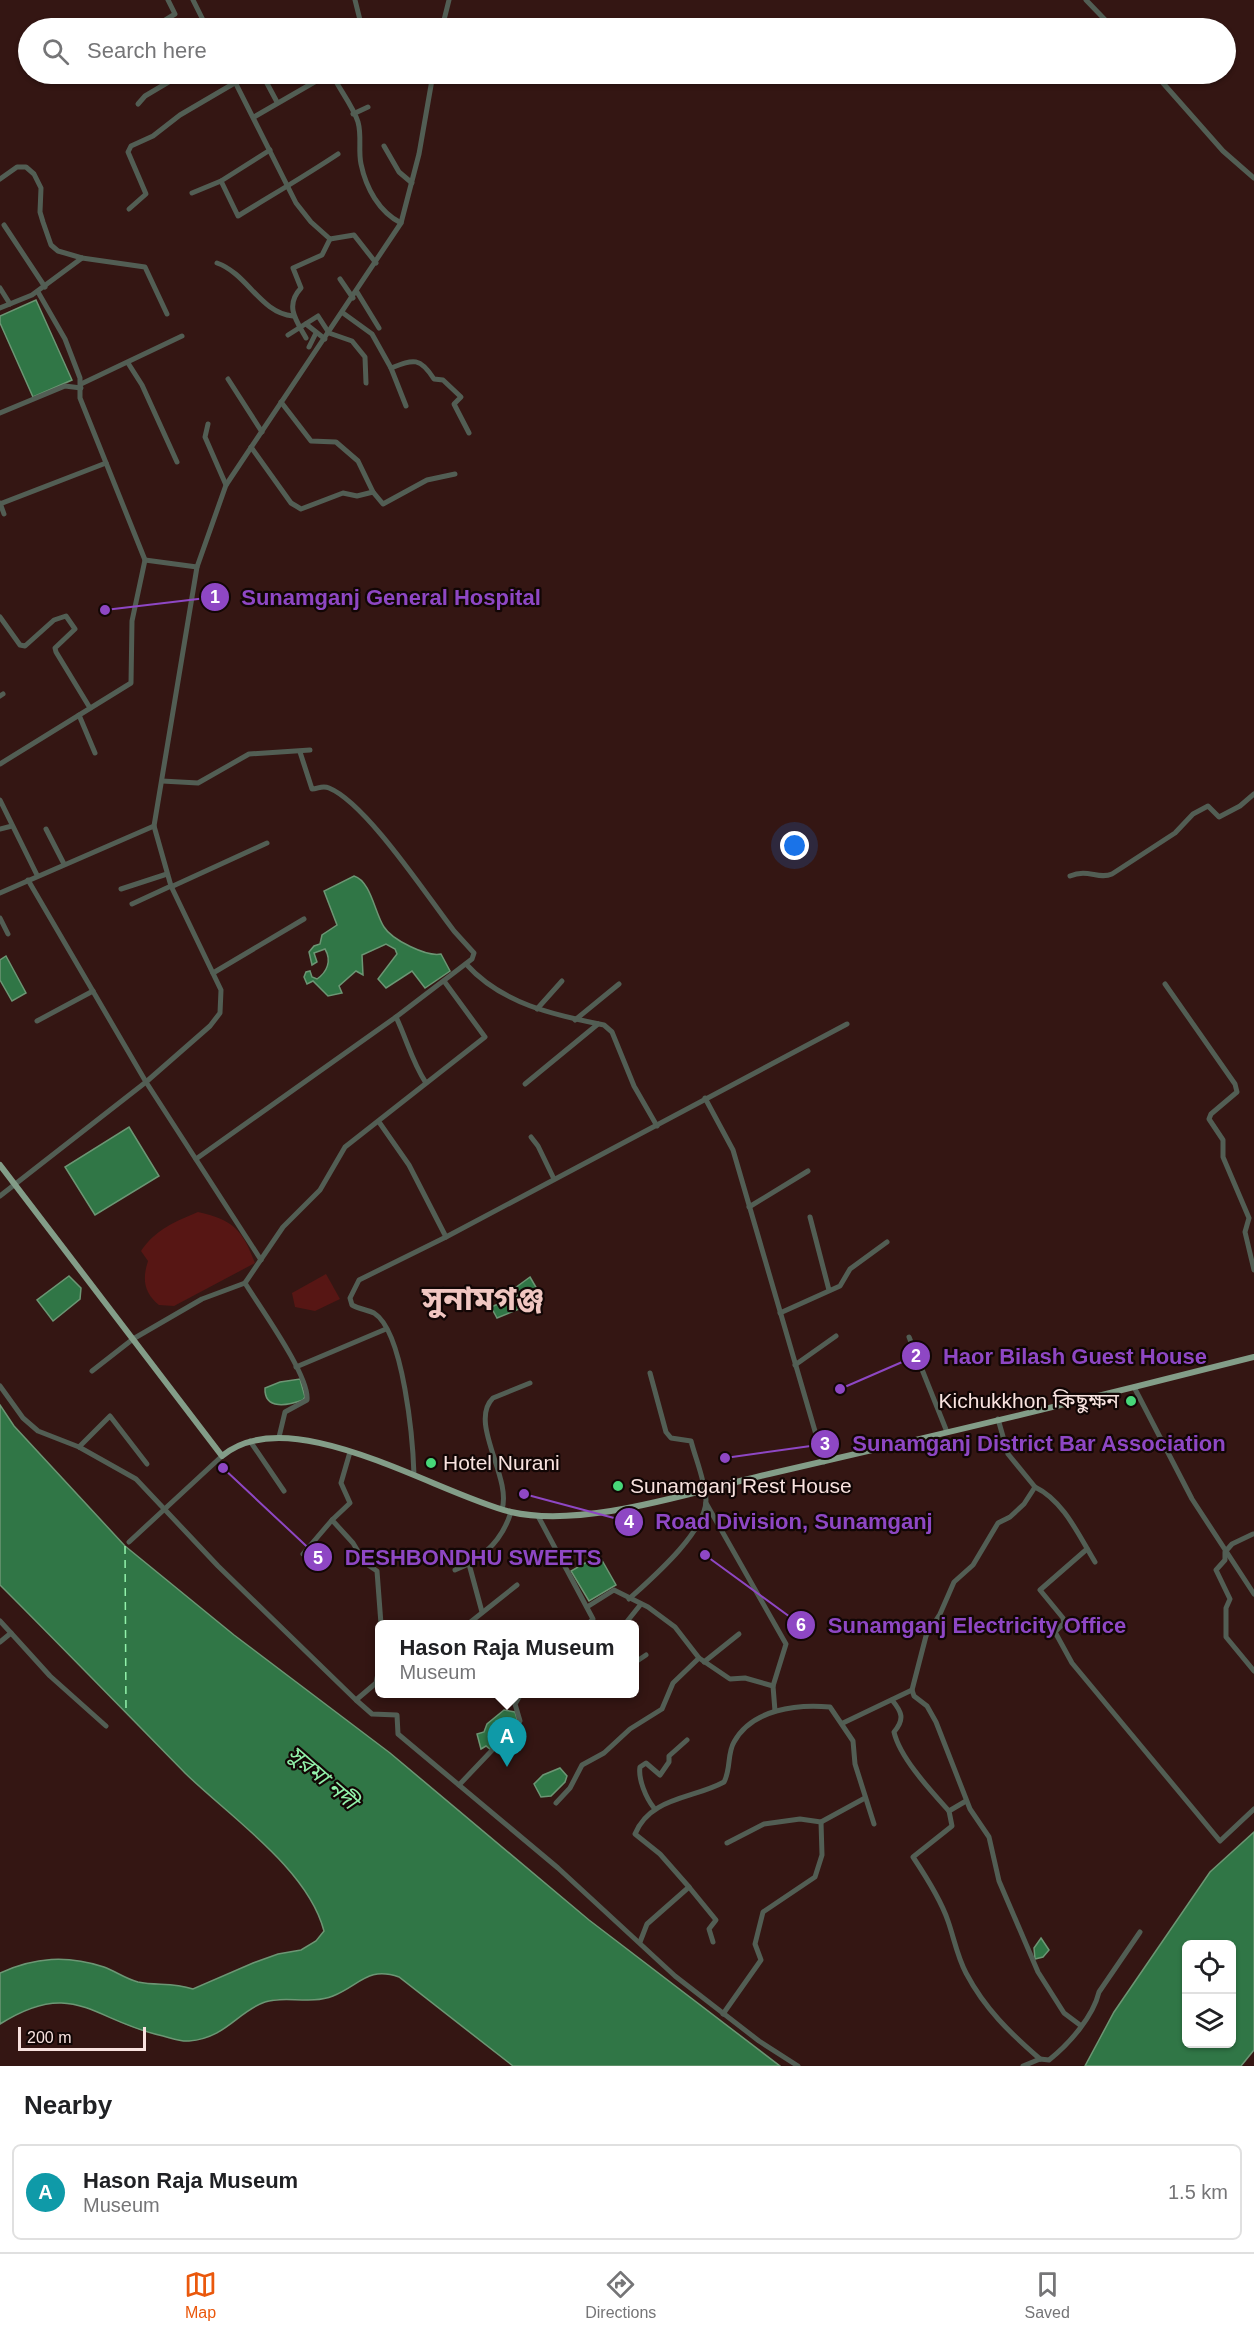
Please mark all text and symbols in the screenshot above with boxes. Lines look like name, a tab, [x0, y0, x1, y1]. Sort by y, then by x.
search box	[18, 18, 1236, 84]
icon: search	[39, 35, 72, 68]
text: Search here	[87, 38, 207, 63]
callout: Sunamganj General Hospital	[200, 577, 553, 617]
text: Sunamganj General Hospital	[241, 585, 541, 610]
text: 1	[210, 587, 220, 607]
your location	[780, 831, 809, 860]
district label: সুনামগঞ্জ	[421, 1280, 544, 1319]
callout: Haor Bilash Guest House	[901, 1336, 1219, 1376]
text: Haor Bilash Guest House	[943, 1344, 1207, 1369]
text: 2	[911, 1346, 921, 1366]
place label: Kichukkhon কিছুক্ষন	[939, 1389, 1119, 1414]
marker: Kichukkhon কিছুক্ষন	[1124, 1394, 1138, 1408]
callout: Sunamganj District Bar Association	[810, 1424, 1238, 1464]
text: Sunamganj District Bar Association	[852, 1431, 1226, 1456]
text: 3	[820, 1434, 830, 1454]
place label: Hotel Nurani	[443, 1451, 560, 1474]
marker: Hotel Nurani	[424, 1456, 438, 1470]
place label: Sunamganj Rest House	[630, 1474, 852, 1497]
marker: Sunamganj Rest House	[611, 1479, 625, 1493]
callout: Road Division, Sunamganj	[614, 1502, 945, 1542]
text: Road Division, Sunamganj	[655, 1509, 933, 1534]
text: 4	[624, 1512, 634, 1532]
callout: DESHBONDHU SWEETS	[303, 1537, 614, 1577]
text: DESHBONDHU SWEETS	[345, 1545, 601, 1570]
text: 5	[313, 1548, 323, 1568]
callout: Sunamganj Electricity Office	[786, 1605, 1138, 1645]
text: Sunamganj Electricity Office	[828, 1613, 1126, 1638]
text: 6	[796, 1615, 806, 1635]
popup	[375, 1620, 639, 1698]
text: Hason Raja Museum	[399, 1635, 615, 1660]
text: Museum	[399, 1661, 476, 1683]
pin: A	[488, 1718, 526, 1767]
water label: সুরমা নদী	[282, 1741, 366, 1818]
map controls	[1182, 1940, 1236, 2048]
button: locate	[1182, 1940, 1236, 1994]
button: layers	[1182, 1994, 1236, 2048]
scale bar	[18, 2024, 146, 2052]
text: 200 m	[27, 2029, 71, 2046]
text: Nearby	[24, 2090, 112, 2120]
text: Hason Raja Museum	[83, 2168, 298, 2193]
text: A	[38, 2181, 53, 2203]
text: 1.5 km	[1168, 2181, 1228, 2203]
text: Museum	[83, 2194, 160, 2216]
tab: Map	[184, 2268, 217, 2322]
tab: Directions	[585, 2268, 656, 2322]
tab: Saved	[1025, 2268, 1070, 2322]

